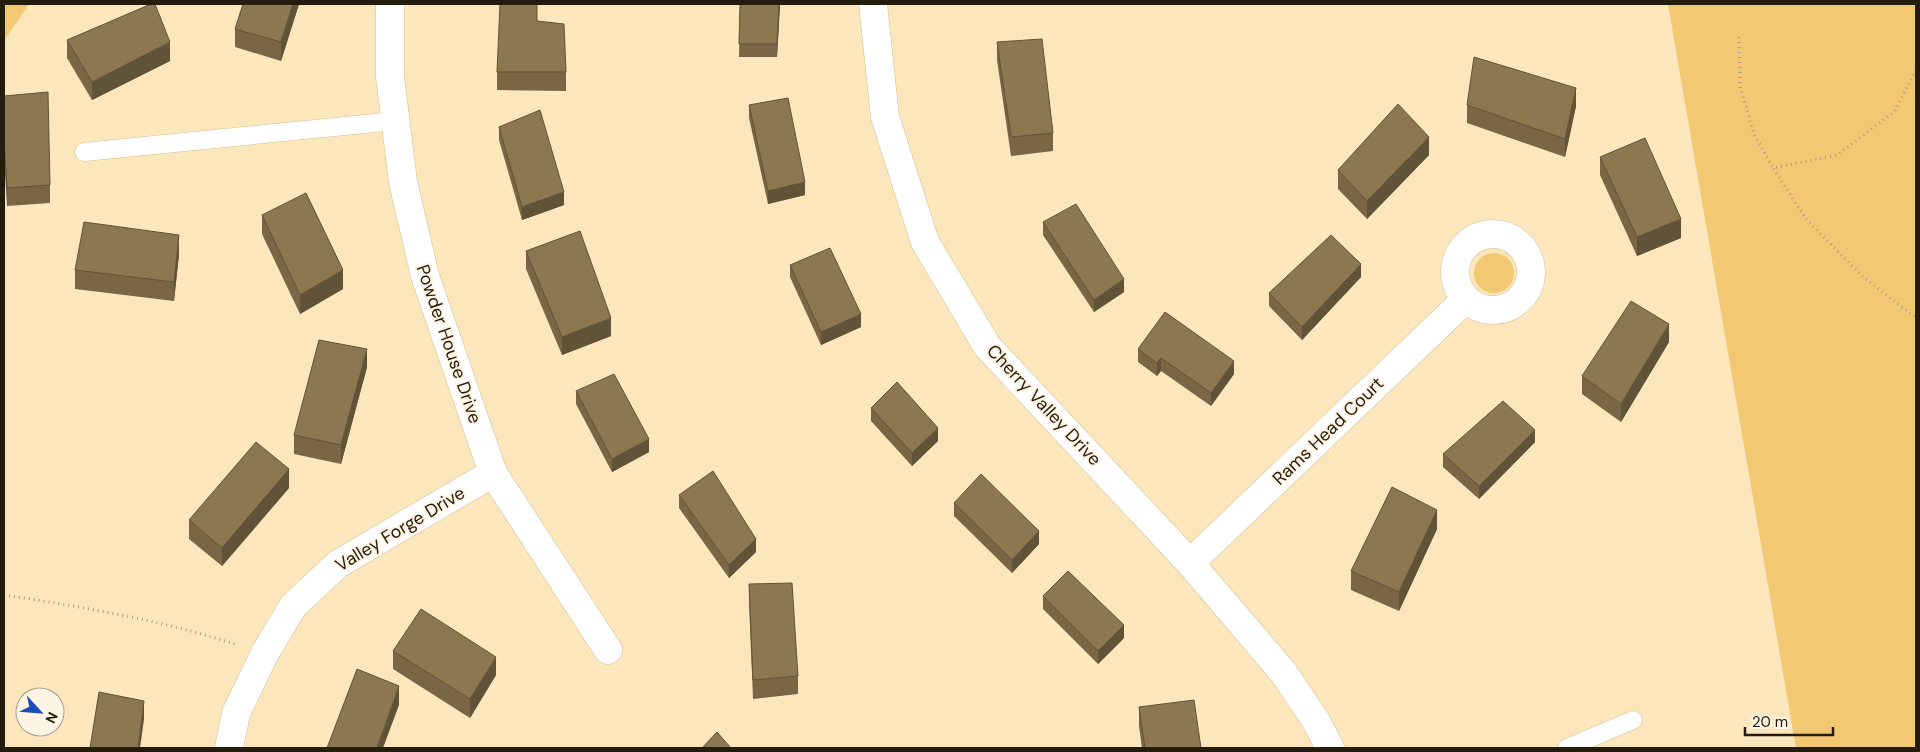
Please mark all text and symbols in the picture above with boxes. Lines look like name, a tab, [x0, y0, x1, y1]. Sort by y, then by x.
street label: Powder House Drive	[411, 261, 487, 427]
street label: Cherry Valley Drive	[981, 339, 1107, 471]
street label: Rams Head Court	[1267, 372, 1389, 490]
street label: Valley Forge Drive	[331, 481, 469, 577]
north arrow	[15, 687, 65, 737]
scale bar	[1745, 704, 1832, 736]
text: N	[41, 709, 62, 726]
text: 20 m	[1752, 712, 1788, 732]

